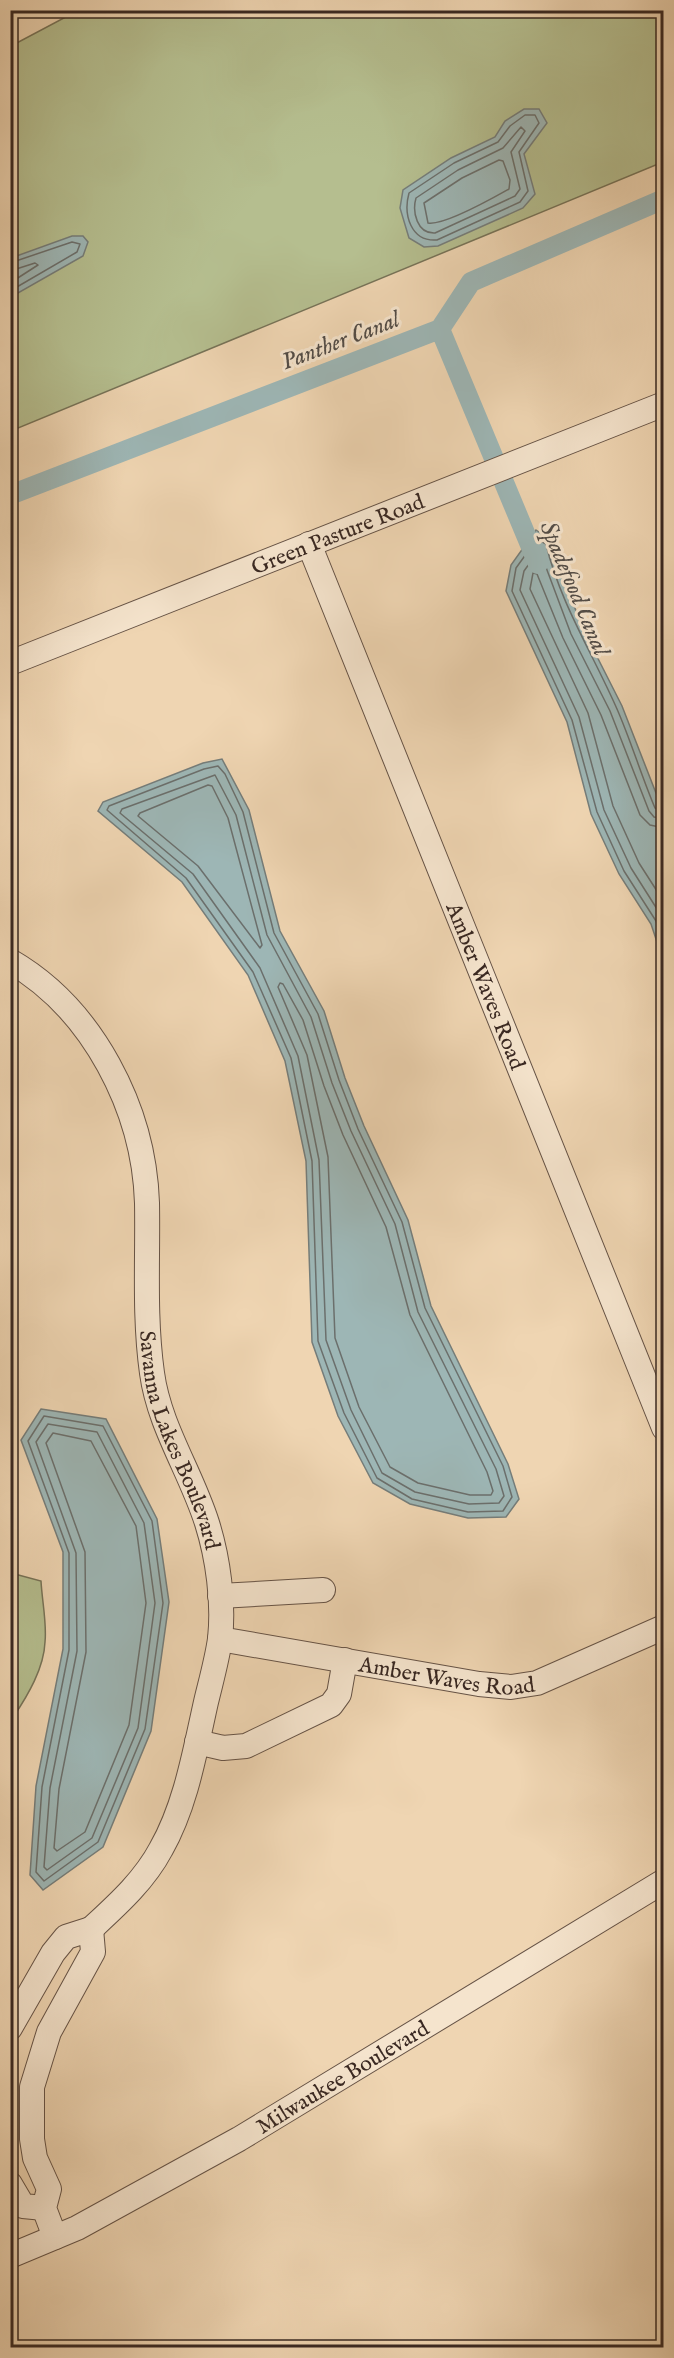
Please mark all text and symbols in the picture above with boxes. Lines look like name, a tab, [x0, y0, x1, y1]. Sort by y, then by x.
water label: Panther Canal	[277, 304, 406, 378]
street label: Green Pasture Road	[247, 488, 429, 582]
water label: Spadefood Canal	[531, 517, 617, 663]
street label: Amber Waves Road	[438, 898, 531, 1074]
street label: Savanna Lakes Boulevard	[132, 1330, 226, 1553]
street label: Amber Waves Road	[355, 1651, 537, 1703]
street label: Milwaukee Boulevard	[252, 2015, 435, 2141]

